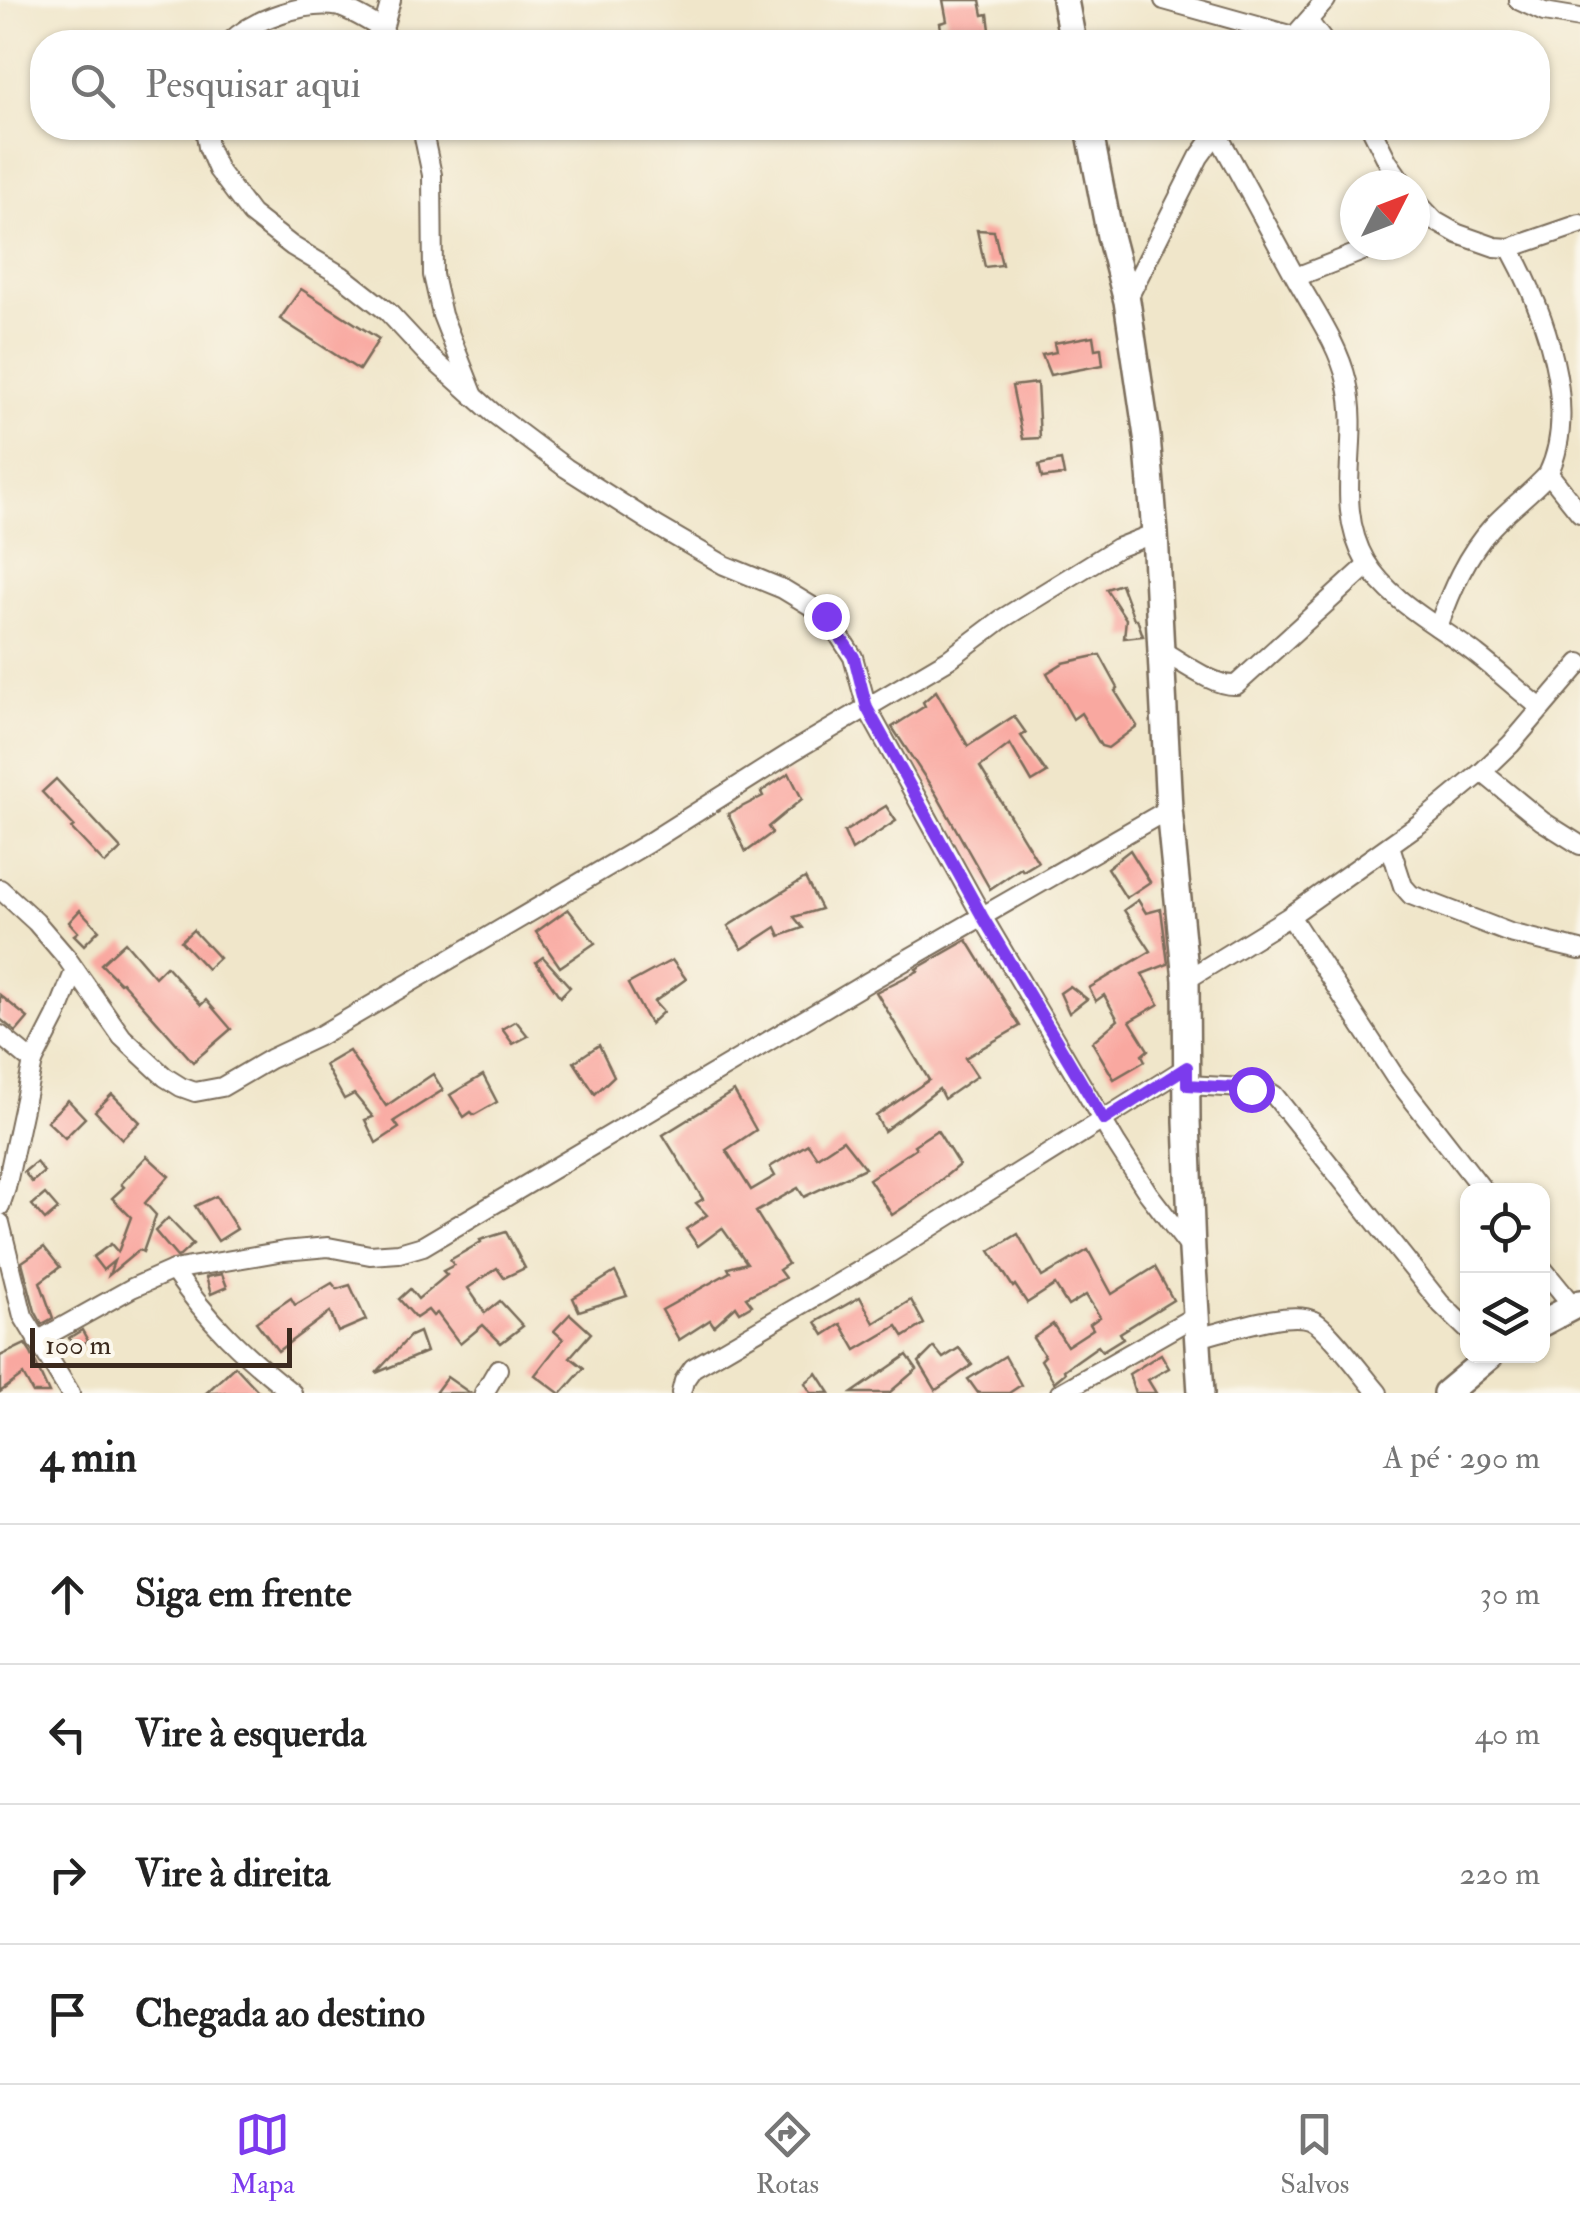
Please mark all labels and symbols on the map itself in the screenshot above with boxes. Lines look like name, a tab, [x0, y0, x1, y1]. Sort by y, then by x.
north arrow	[1340, 170, 1430, 260]
route end	[804, 594, 850, 640]
route start	[1229, 1067, 1275, 1113]
scale bar	[30, 1323, 292, 1368]

